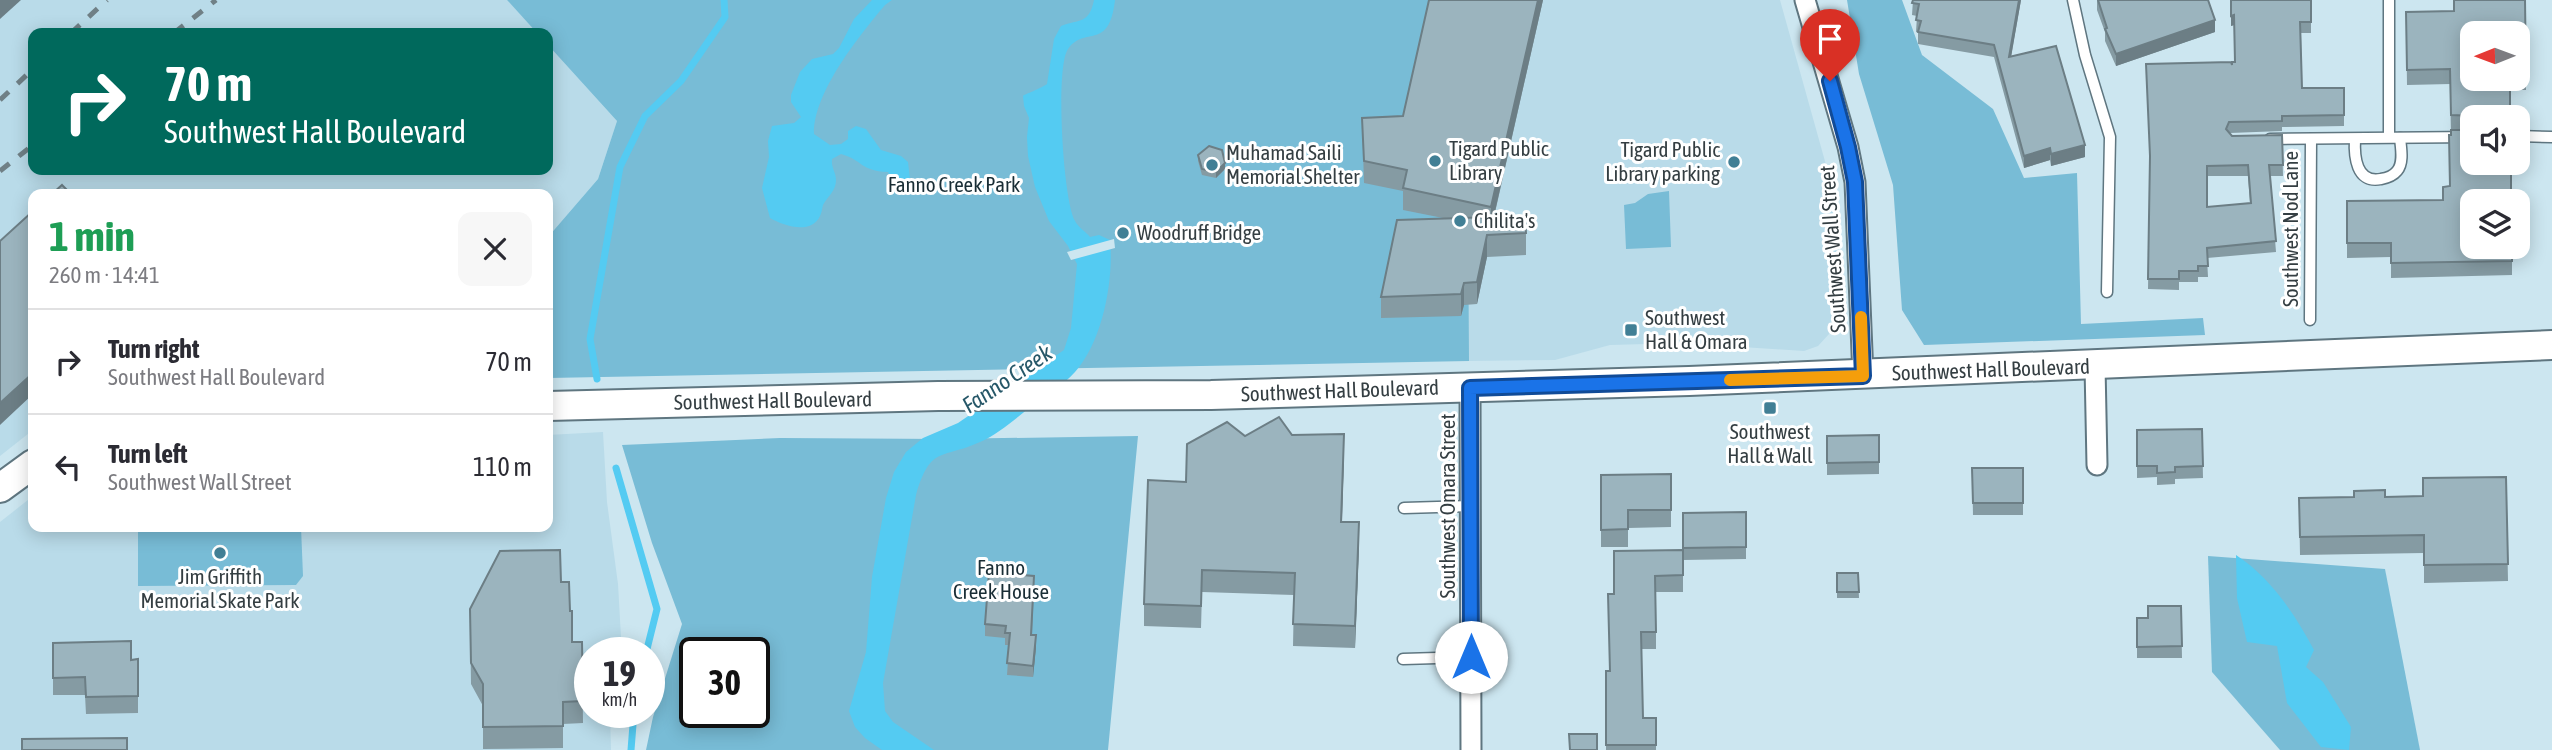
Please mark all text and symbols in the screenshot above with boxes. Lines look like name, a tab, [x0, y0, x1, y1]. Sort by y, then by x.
pin	[1800, 9, 1860, 81]
icon: arrive	[1811, 20, 1849, 58]
north arrow	[2460, 21, 2530, 91]
map controls	[2460, 21, 2530, 259]
text: 70 m	[164, 55, 252, 111]
icon: right	[49, 56, 140, 147]
button: sound	[2460, 105, 2530, 175]
text: Southwest Hall Boulevard	[164, 113, 466, 150]
place label: Tigard Public Library	[1449, 136, 1549, 184]
place label: Tigard Public Library parking	[1605, 137, 1720, 185]
place label: Muhamad Saili Memorial Shelter	[1226, 140, 1360, 188]
street label: Southwest Nod Lane	[2278, 151, 2302, 307]
marker: Tigard Public Library	[1427, 153, 1443, 169]
marker: Tigard Public Library parking	[1726, 154, 1742, 170]
marker: Muhamad Saili Memorial Shelter	[1204, 157, 1220, 173]
street label: Southwest Wall Street	[1814, 165, 1850, 334]
park label: Fanno Creek Park	[888, 172, 1020, 196]
button: layers	[2460, 189, 2530, 259]
place label: Chilita's	[1474, 208, 1536, 232]
text: 1 min	[49, 212, 135, 260]
button: close	[458, 212, 532, 286]
marker: Chilita's	[1452, 213, 1468, 229]
place label: Woodruff Bridge	[1137, 220, 1261, 244]
marker: Woodruff Bridge	[1115, 225, 1131, 241]
text: 260 m · 14:41	[49, 262, 160, 288]
place label: Southwest Hall & Omara	[1645, 305, 1747, 353]
marker: Southwest Hall & Omara	[1623, 322, 1639, 338]
text: Turn right	[108, 334, 199, 364]
water label: Fanno Creek	[957, 339, 1058, 419]
icon: right	[49, 343, 87, 381]
text: 70 m	[485, 347, 532, 377]
street label: Southwest Hall Boulevard	[1891, 354, 2090, 384]
text: Southwest Hall Boulevard	[108, 364, 325, 390]
street label: Southwest Hall Boulevard	[1240, 375, 1439, 405]
street label: Southwest Hall Boulevard	[674, 386, 872, 414]
marker: Southwest Hall & Wall	[1762, 400, 1778, 416]
street label: Southwest Omara Street	[1435, 414, 1459, 598]
place label: Southwest Hall & Wall	[1727, 419, 1813, 467]
text: Turn left	[108, 439, 188, 469]
icon: left	[49, 448, 87, 486]
text: 110 m	[473, 452, 532, 482]
text: Southwest Wall Street	[108, 469, 292, 495]
marker: Jim Griffith Memorial Skate Park	[212, 545, 228, 561]
park label: Fanno Creek House	[953, 555, 1049, 603]
place label: Jim Griffith Memorial Skate Park	[141, 564, 299, 612]
position arrow	[1434, 620, 1508, 694]
speed limit sign: 30	[679, 637, 770, 728]
text: 19	[603, 653, 636, 693]
text: km/h	[602, 689, 637, 710]

